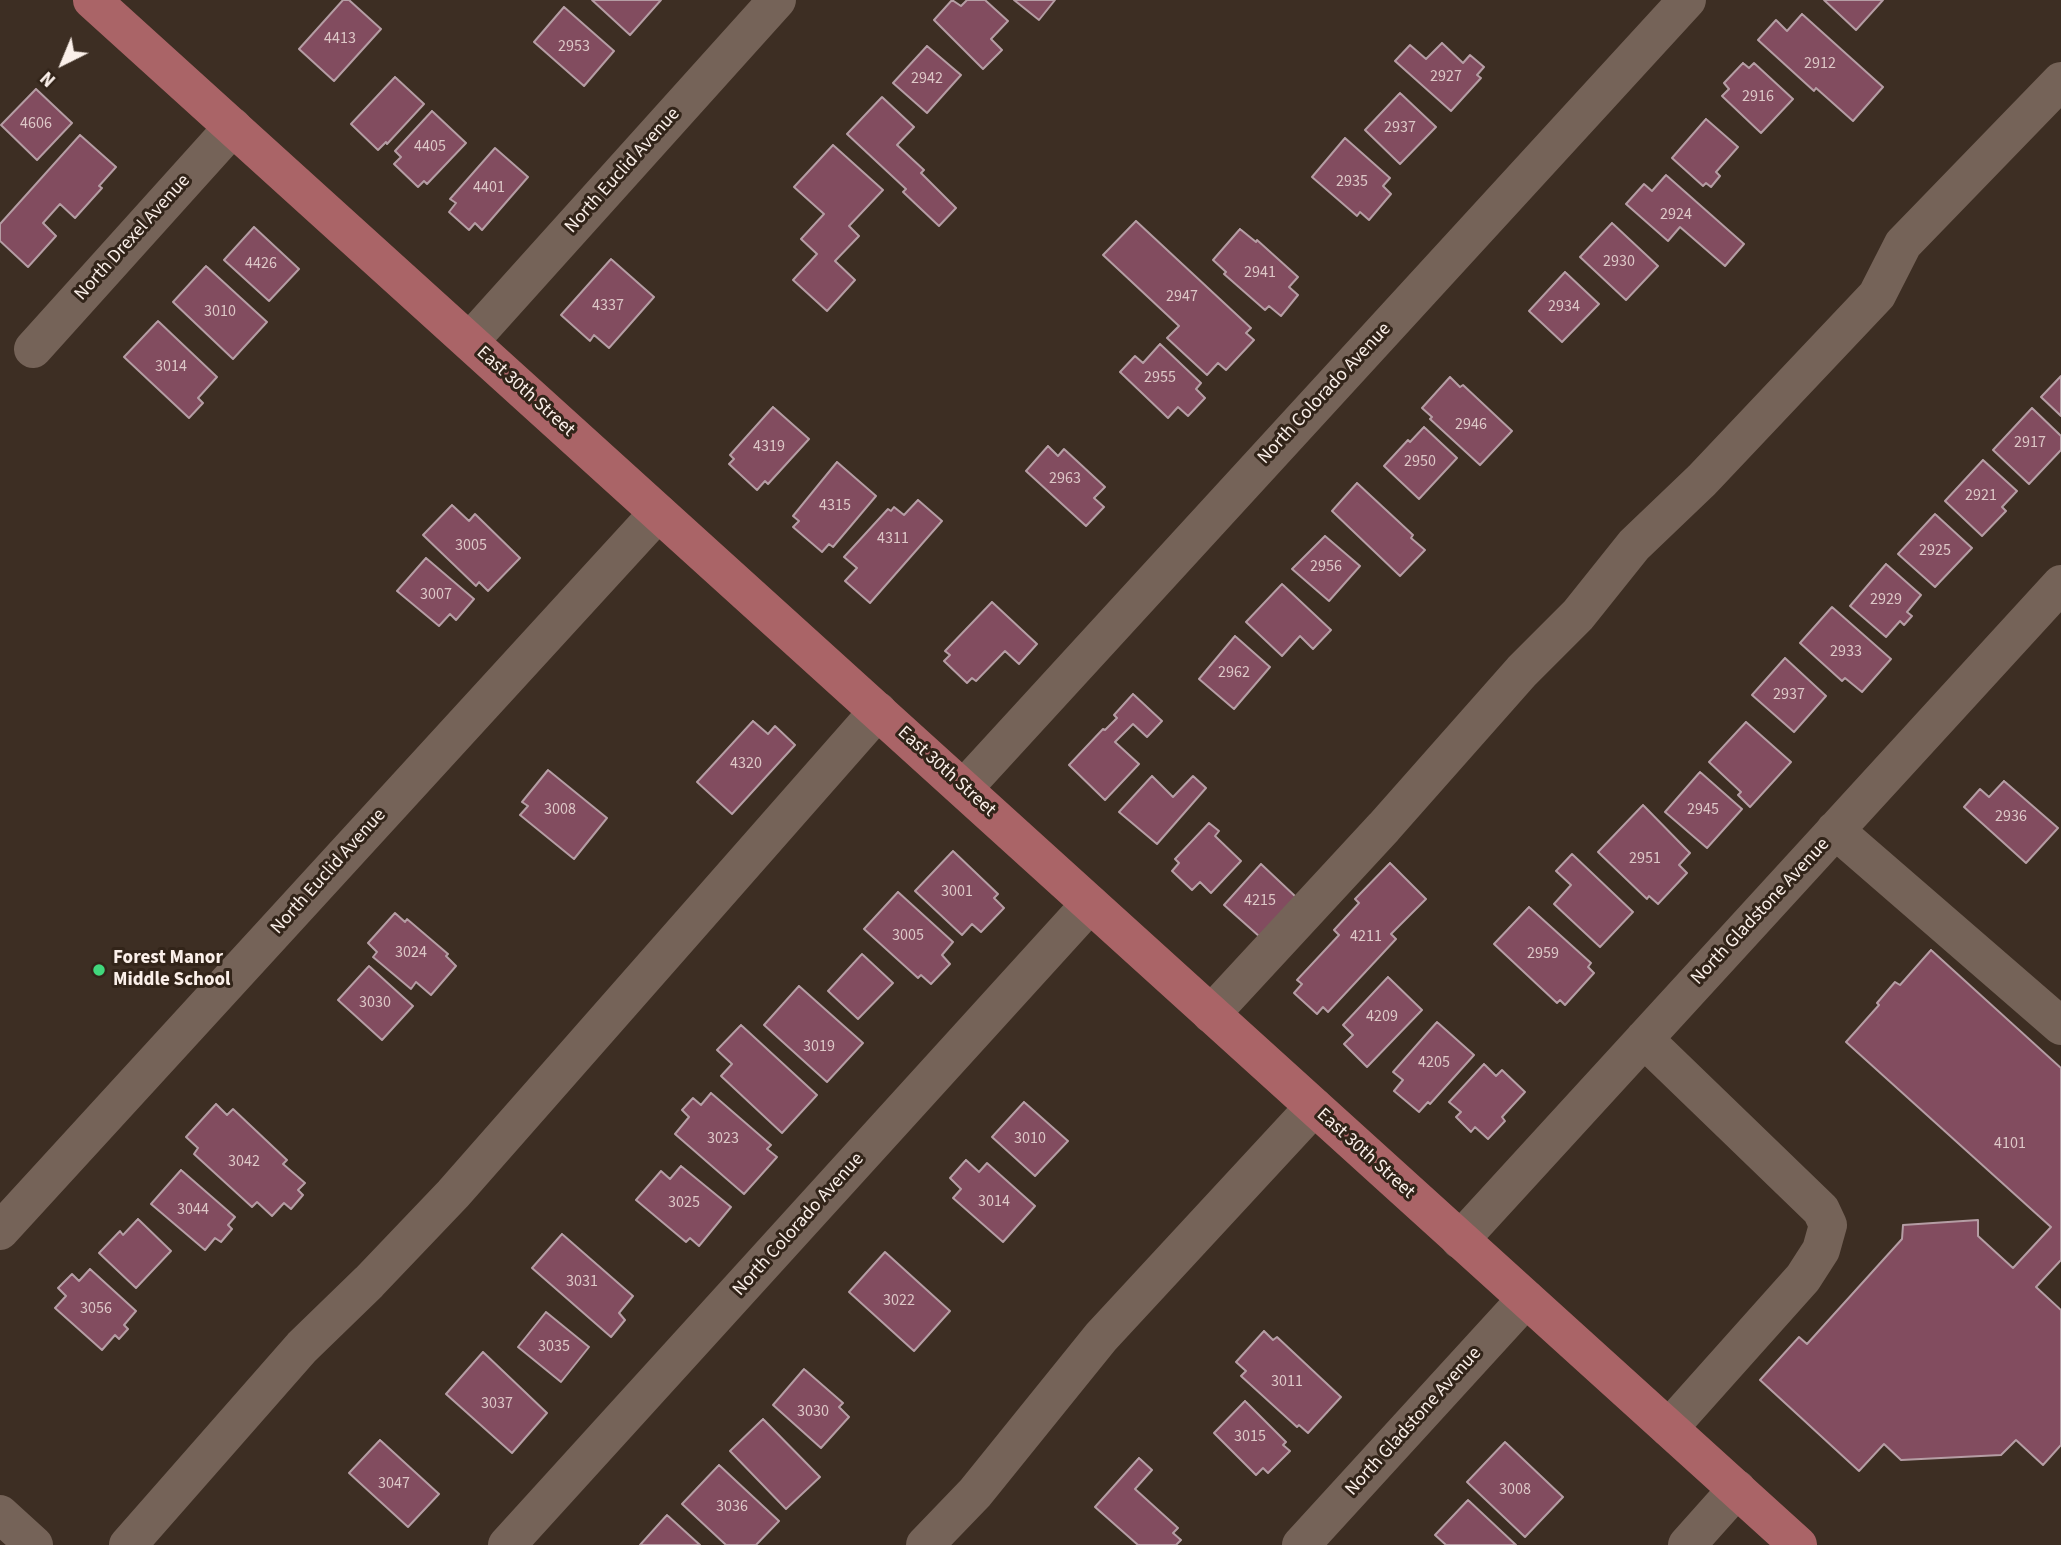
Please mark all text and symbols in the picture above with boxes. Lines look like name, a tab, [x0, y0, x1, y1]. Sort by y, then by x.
north arrow	[28, 28, 98, 98]
house number: 4413	[324, 29, 356, 49]
house number: 2953	[558, 37, 590, 57]
house number: 2912	[1804, 54, 1836, 74]
text: N	[35, 65, 62, 93]
house number: 2927	[1430, 67, 1462, 87]
house number: 2942	[911, 69, 943, 89]
house number: 2916	[1742, 87, 1774, 107]
street label: North Euclid Avenue	[561, 103, 685, 239]
house number: 4606	[20, 114, 52, 134]
house number: 2937	[1384, 118, 1416, 138]
house number: 4405	[414, 137, 446, 157]
street label: North Drexel Avenue	[70, 170, 196, 306]
house number: 2935	[1336, 172, 1368, 192]
house number: 4401	[473, 178, 505, 198]
house number: 2924	[1660, 205, 1692, 225]
house number: 2930	[1603, 252, 1635, 272]
house number: 4426	[245, 254, 277, 274]
house number: 2941	[1244, 263, 1276, 283]
house number: 2947	[1166, 287, 1198, 307]
house number: 4337	[592, 296, 624, 316]
house number: 2934	[1548, 297, 1580, 317]
house number: 3010	[204, 302, 236, 322]
street label: North Colorado Avenue	[1254, 319, 1396, 469]
street label: East 30th Street	[471, 342, 579, 442]
house number: 3014	[155, 357, 187, 377]
house number: 2955	[1144, 368, 1176, 388]
house number: 2946	[1455, 415, 1487, 435]
house number: 2917	[2014, 433, 2046, 453]
house number: 4319	[753, 437, 785, 457]
house number: 2950	[1404, 452, 1436, 472]
house number: 2963	[1049, 469, 1081, 489]
house number: 2921	[1965, 486, 1997, 506]
house number: 4315	[819, 496, 851, 516]
house number: 4311	[877, 529, 909, 549]
house number: 3005	[455, 536, 487, 556]
house number: 2925	[1919, 541, 1951, 561]
house number: 2956	[1310, 557, 1342, 577]
house number: 3007	[420, 585, 452, 605]
house number: 2929	[1870, 590, 1902, 610]
house number: 2933	[1830, 642, 1862, 662]
house number: 2962	[1218, 663, 1250, 683]
house number: 2937	[1773, 685, 1805, 705]
street label: East 30th Street	[892, 722, 1000, 822]
house number: 4320	[730, 754, 762, 774]
house number: 3008	[544, 800, 576, 820]
house number: 2945	[1687, 800, 1719, 820]
street label: North Euclid Avenue	[267, 804, 391, 940]
house number: 2936	[1995, 807, 2027, 827]
street label: North Gladstone Avenue	[1687, 834, 1835, 990]
house number: 2951	[1629, 849, 1661, 869]
house number: 3001	[941, 882, 973, 902]
house number: 4215	[1244, 891, 1276, 911]
house number: 3005	[892, 926, 924, 946]
house number: 4211	[1350, 927, 1382, 947]
house number: 3024	[395, 943, 427, 963]
house number: 2959	[1527, 944, 1559, 964]
place label: Forest Manor Middle School	[113, 948, 230, 992]
marker: Forest Manor Middle School	[91, 962, 107, 978]
house number: 3030	[359, 993, 391, 1013]
house number: 4209	[1366, 1007, 1398, 1027]
house number: 3019	[803, 1037, 835, 1057]
house number: 4205	[1418, 1053, 1450, 1073]
street label: East 30th Street	[1311, 1104, 1419, 1204]
house number: 3023	[707, 1129, 739, 1149]
house number: 3010	[1014, 1129, 1046, 1149]
house number: 4101	[1994, 1134, 2026, 1154]
street label: North Colorado Avenue	[729, 1149, 869, 1301]
house number: 3042	[228, 1152, 260, 1172]
house number: 3014	[978, 1192, 1010, 1212]
house number: 3025	[668, 1193, 700, 1213]
house number: 3044	[177, 1200, 209, 1220]
house number: 3031	[566, 1272, 598, 1292]
house number: 3022	[883, 1291, 915, 1311]
house number: 3056	[80, 1299, 112, 1319]
house number: 3035	[538, 1337, 570, 1357]
street label: North Gladstone Avenue	[1341, 1343, 1487, 1501]
house number: 3011	[1271, 1372, 1303, 1392]
house number: 3037	[481, 1394, 513, 1414]
house number: 3030	[797, 1402, 829, 1422]
house number: 3015	[1234, 1427, 1266, 1447]
house number: 3047	[378, 1474, 410, 1494]
house number: 3008	[1499, 1480, 1531, 1500]
house number: 3036	[716, 1497, 748, 1517]

